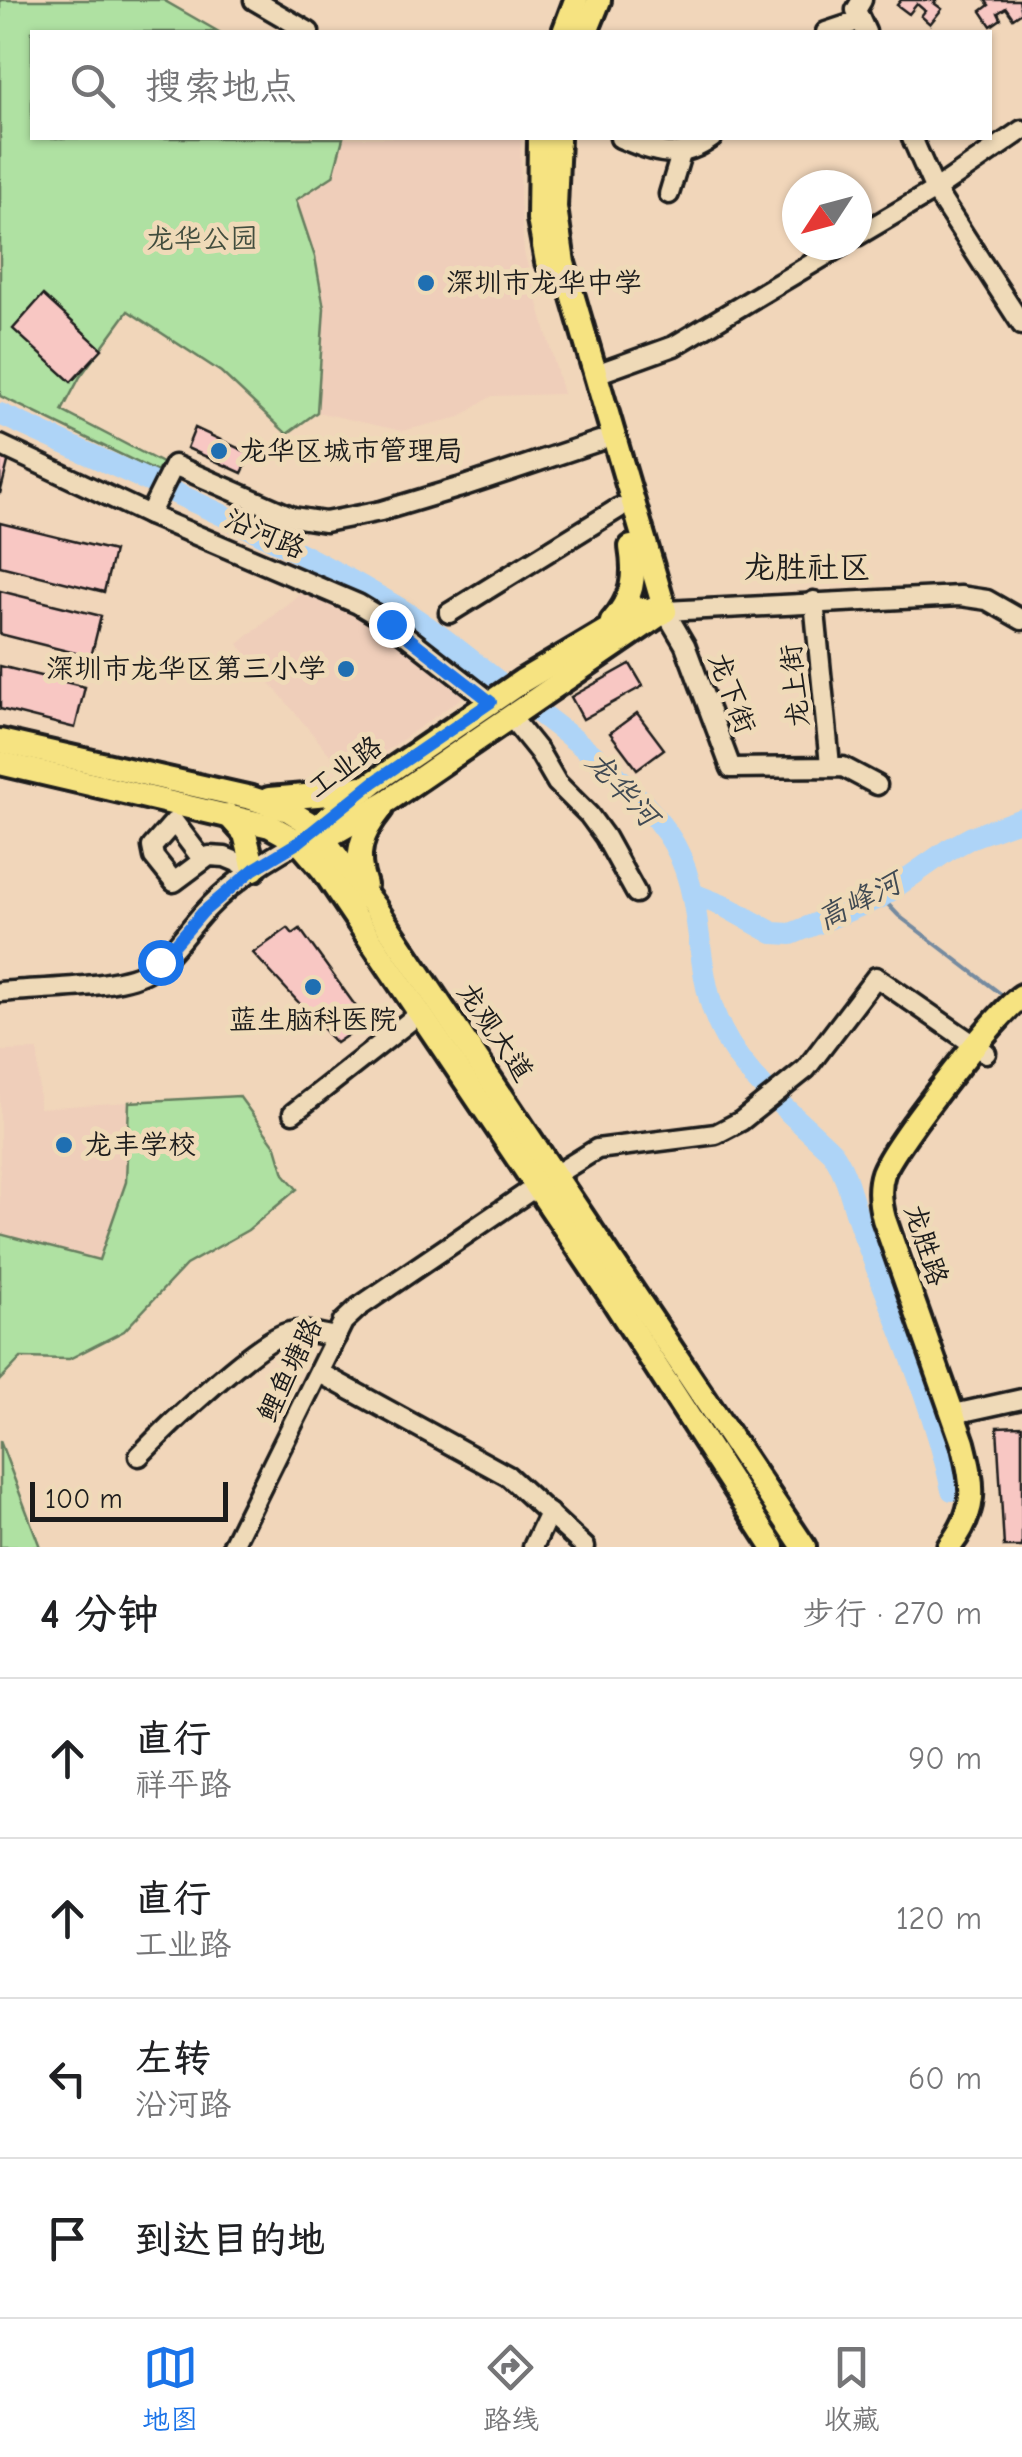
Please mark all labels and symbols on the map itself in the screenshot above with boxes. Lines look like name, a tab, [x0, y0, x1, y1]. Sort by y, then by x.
north arrow	[782, 170, 872, 260]
park label: 龙华公园	[146, 223, 258, 255]
place label: 深圳市龙华中学	[446, 267, 642, 299]
marker: 深圳市龙华中学	[415, 272, 437, 294]
place label: 龙华区城市管理局	[239, 435, 463, 467]
marker: 龙华区城市管理局	[208, 440, 230, 462]
street label: 沿河路	[220, 503, 310, 565]
district label: 龙胜社区	[743, 549, 871, 586]
route end	[369, 602, 415, 648]
street label: 龙上街	[775, 643, 815, 729]
street label: 龙下街	[702, 648, 762, 738]
place label: 深圳市龙华区第三小学	[46, 653, 326, 685]
marker: 深圳市龙华区第三小学	[335, 658, 357, 680]
street label: 工业路	[302, 729, 388, 805]
water label: 龙华河	[579, 744, 669, 838]
water label: 高峰河	[811, 863, 911, 937]
route start	[138, 940, 184, 986]
marker: 蓝生脑科医院	[302, 976, 324, 998]
street label: 龙观大道	[450, 977, 540, 1087]
place label: 蓝生脑科医院	[229, 1004, 397, 1036]
place label: 龙丰学校	[84, 1129, 196, 1161]
marker: 龙丰学校	[53, 1134, 75, 1156]
street label: 龙胜路	[898, 1200, 954, 1290]
street label: 鲤鱼塘路	[251, 1313, 329, 1427]
scale bar	[30, 1477, 228, 1522]

